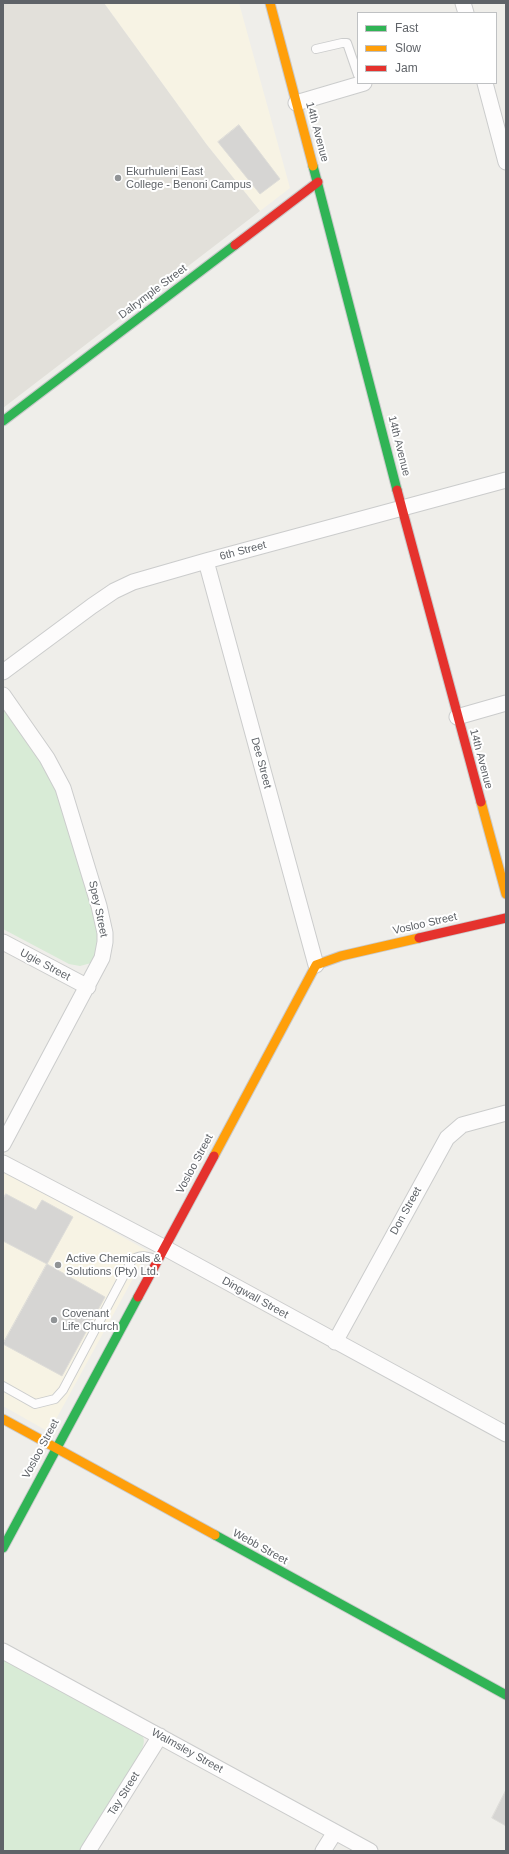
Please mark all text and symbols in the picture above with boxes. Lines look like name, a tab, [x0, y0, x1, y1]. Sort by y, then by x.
legend	[357, 12, 497, 84]
text: Fast	[395, 21, 418, 35]
text: Slow	[395, 41, 421, 55]
text: Jam	[395, 61, 418, 75]
street label: 14th Avenue	[303, 101, 331, 163]
place label: Ekurhuleni East College - Benoni Campus	[126, 165, 251, 191]
marker: Ekurhuleni East College - Benoni Campus	[113, 173, 123, 183]
street label: Dalrymple Street	[116, 262, 190, 322]
street label: 14th Avenue	[385, 415, 413, 477]
street label: 6th Street	[218, 538, 268, 564]
street label: 14th Avenue	[467, 728, 495, 790]
street label: Dee Street	[248, 736, 274, 790]
street label: Spey Street	[86, 880, 110, 938]
street label: Vosloo Street	[392, 910, 458, 938]
street label: Ugie Street	[18, 946, 72, 984]
street label: Vosloo Street	[174, 1132, 216, 1196]
street label: Don Street	[387, 1185, 425, 1237]
place label: Active Chemicals & Solutions (Pty) Ltd.	[66, 1252, 161, 1278]
marker: Active Chemicals & Solutions (Pty) Ltd.	[53, 1260, 63, 1270]
street label: Dingwall Street	[219, 1274, 291, 1322]
place label: Covenant Life Church	[62, 1307, 118, 1333]
marker: Covenant Life Church	[49, 1315, 59, 1325]
street label: Vosloo Street	[20, 1417, 62, 1481]
street label: Webb Street	[230, 1526, 290, 1568]
street label: Walmsley Street	[149, 1726, 225, 1776]
street label: Tay Street	[105, 1770, 143, 1818]

